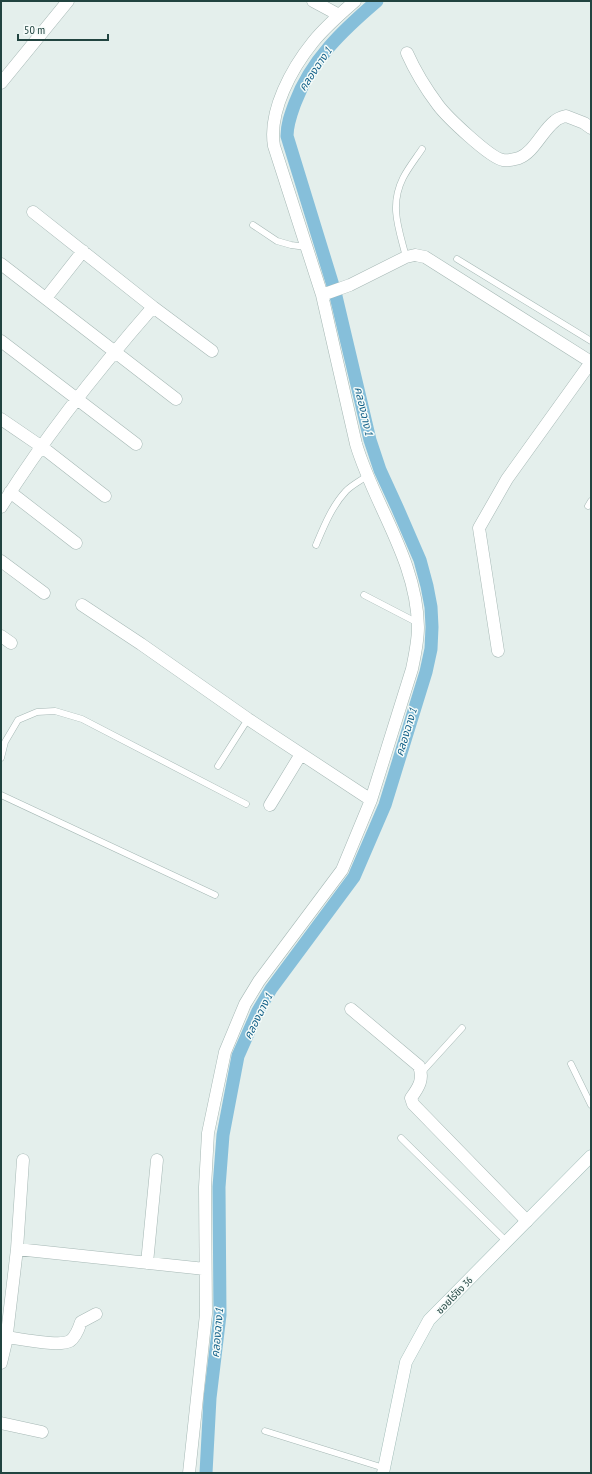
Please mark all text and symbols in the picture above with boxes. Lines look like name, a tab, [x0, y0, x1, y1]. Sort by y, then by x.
scale bar	[18, 16, 108, 42]
text: 50 m	[24, 22, 45, 37]
water label: คลองฉาง 1	[295, 44, 335, 93]
water label: คลองฉาง 1	[352, 385, 377, 438]
water label: คลองฉาง 1	[392, 705, 420, 758]
water label: คลองฉาง 1	[241, 990, 276, 1041]
street label: ซอยไร่ขิง 36	[433, 1274, 476, 1317]
water label: คลองฉาง 1	[208, 1307, 226, 1358]

